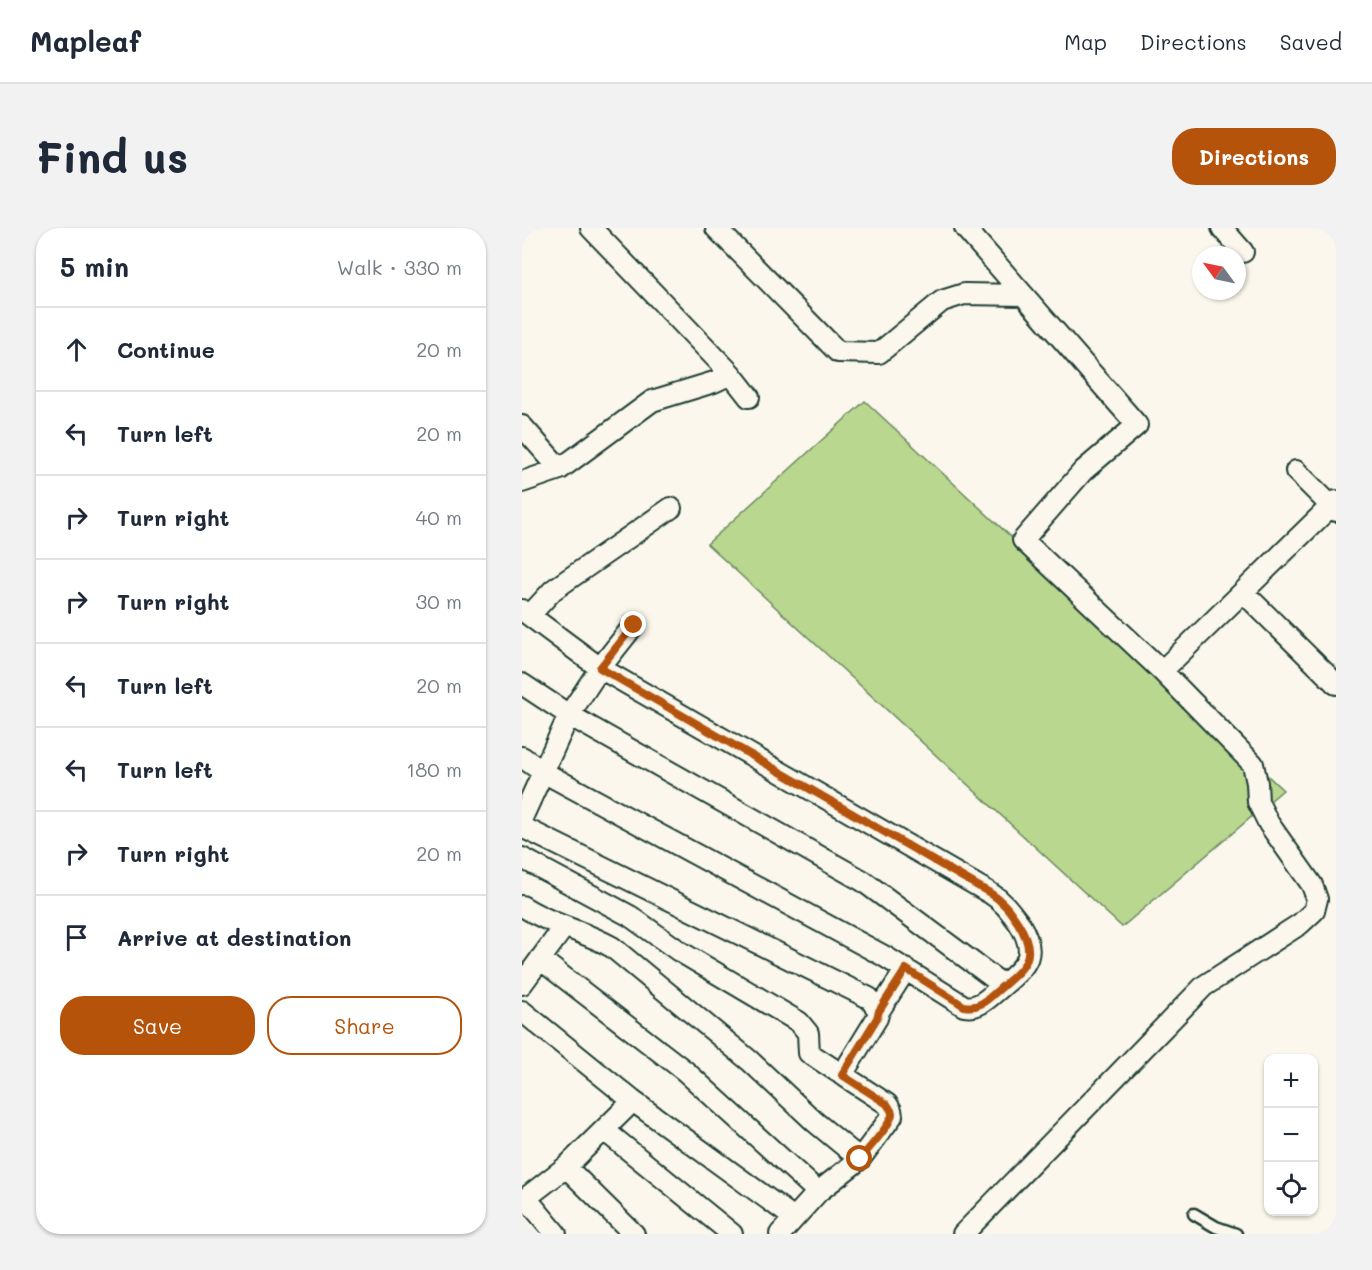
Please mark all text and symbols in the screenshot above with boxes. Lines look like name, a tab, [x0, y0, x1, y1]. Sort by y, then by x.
text: Mapleaf	[30, 23, 141, 59]
text: Map	[1064, 28, 1107, 55]
text: Directions	[1140, 28, 1247, 55]
text: Saved	[1280, 28, 1342, 55]
button: Directions	[1172, 128, 1336, 185]
text: Find us	[36, 129, 188, 184]
north arrow	[1192, 246, 1246, 300]
text: 5 min	[60, 250, 129, 284]
text: Walk · 330 m	[337, 254, 462, 280]
icon: ahead	[60, 333, 93, 366]
text: Continue	[117, 335, 215, 364]
text: 20 m	[416, 336, 462, 362]
icon: left	[60, 417, 93, 450]
text: Turn left	[117, 419, 213, 448]
text: 20 m	[416, 420, 462, 446]
icon: right	[60, 501, 93, 534]
text: Turn right	[117, 503, 229, 532]
text: 40 m	[416, 504, 462, 530]
icon: right	[60, 585, 93, 618]
text: Turn right	[117, 587, 229, 616]
text: 30 m	[416, 588, 462, 614]
route end	[620, 611, 646, 637]
icon: left	[60, 669, 93, 702]
text: Turn left	[117, 671, 213, 700]
text: 20 m	[416, 672, 462, 698]
icon: left	[60, 753, 93, 786]
text: Turn left	[117, 755, 213, 784]
text: 180 m	[406, 756, 462, 782]
icon: right	[60, 837, 93, 870]
text: Turn right	[117, 839, 229, 868]
text: 20 m	[416, 840, 462, 866]
icon: arrive	[60, 921, 93, 954]
text: Arrive at destination	[117, 923, 352, 952]
button: Save	[60, 996, 255, 1055]
button: Share	[267, 996, 462, 1055]
map controls	[1264, 1054, 1318, 1216]
button: +	[1264, 1054, 1318, 1108]
button: −	[1264, 1108, 1318, 1162]
route start	[846, 1145, 872, 1171]
button: locate	[1264, 1162, 1318, 1216]

